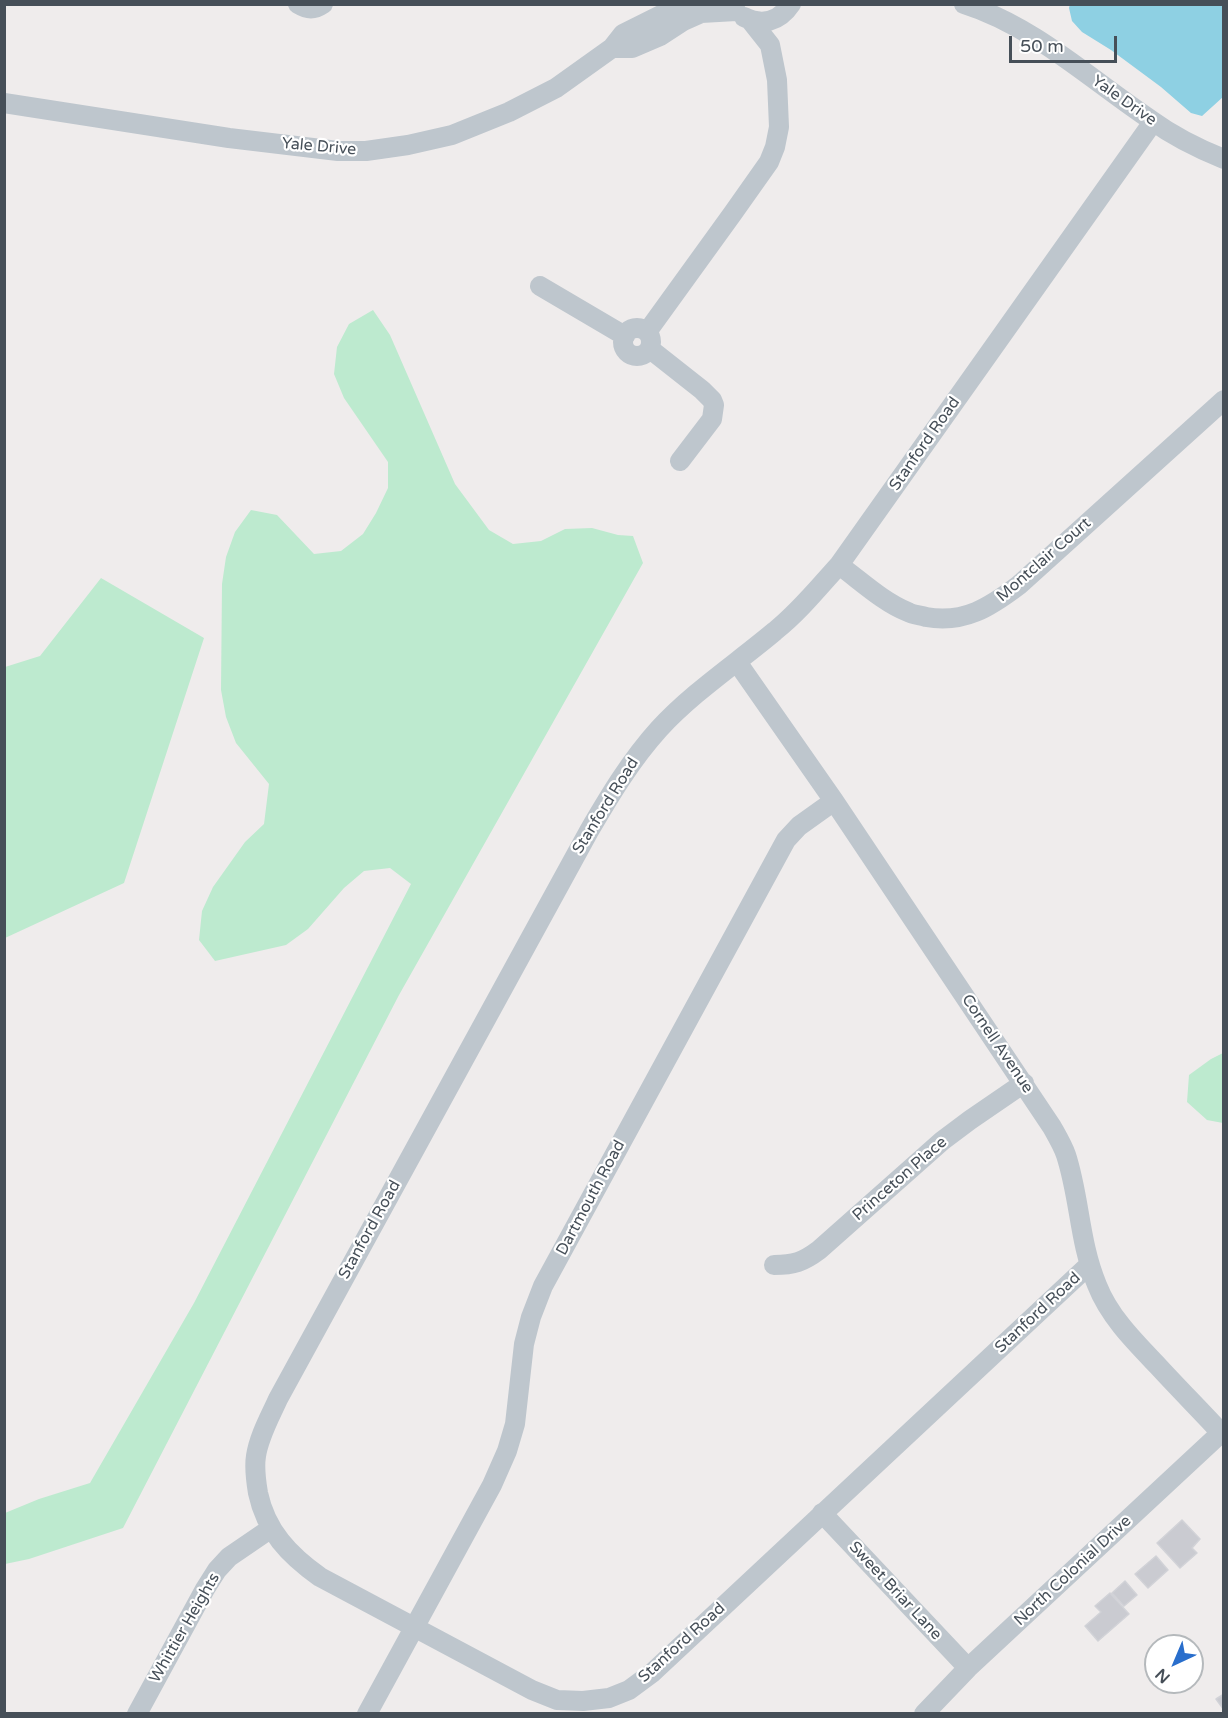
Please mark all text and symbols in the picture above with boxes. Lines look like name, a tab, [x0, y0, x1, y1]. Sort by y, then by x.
scale bar	[1012, 24, 1120, 62]
text: 50 m	[1020, 35, 1064, 57]
street label: Yale Drive	[1088, 72, 1160, 130]
street label: Yale Drive	[281, 134, 357, 160]
street label: Stanford Road	[886, 393, 964, 495]
street label: Montclair Court	[993, 514, 1095, 606]
street label: Stanford Road	[569, 754, 643, 858]
street label: Cornell Avenue	[957, 991, 1037, 1097]
street label: Princeton Place	[849, 1133, 951, 1225]
street label: Dartmouth Road	[553, 1137, 629, 1259]
street label: Stanford Road	[335, 1177, 405, 1283]
street label: Stanford Road	[991, 1269, 1085, 1357]
street label: North Colonial Drive	[1010, 1512, 1136, 1630]
street label: Sweet Briar Lane	[844, 1538, 946, 1644]
street label: Whittier Heights	[146, 1570, 224, 1686]
street label: Stanford Road	[635, 1599, 729, 1687]
north arrow	[1144, 1634, 1204, 1694]
text: N	[1151, 1664, 1174, 1687]

